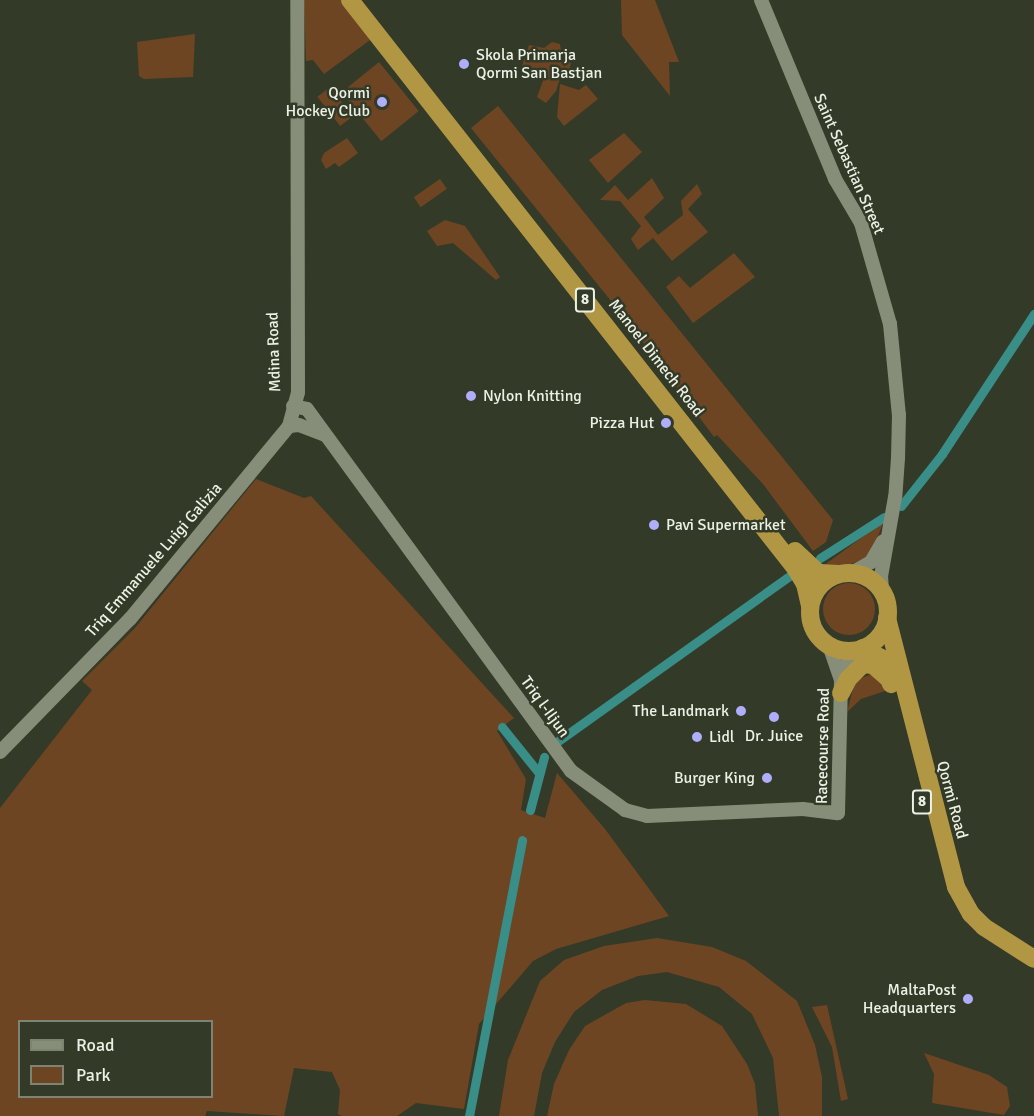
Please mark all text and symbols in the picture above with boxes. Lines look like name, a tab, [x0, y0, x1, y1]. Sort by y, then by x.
place label: Skola Primarja Qormi San Bastjan	[476, 45, 602, 83]
marker: Skola Primarja Qormi San Bastjan	[457, 57, 471, 71]
place label: Qormi Hockey Club	[285, 83, 370, 121]
street label: Saint Sebastian Street	[809, 91, 889, 237]
marker: Qormi Hockey Club	[375, 95, 389, 109]
road number: 8	[574, 288, 596, 312]
street label: Manoel Dimech Road	[604, 295, 708, 421]
street label: Mdina Road	[263, 312, 285, 392]
place label: Nylon Knitting	[483, 386, 582, 406]
marker: Nylon Knitting	[464, 389, 478, 403]
place label: Pizza Hut	[590, 413, 654, 433]
marker: Pizza Hut	[659, 416, 673, 430]
street label: Triq Emmanuele Luigi Galizia	[82, 479, 226, 641]
place label: Pavi Supermarket	[666, 515, 786, 535]
marker: Pavi Supermarket	[647, 518, 661, 532]
street label: Triq l-Iljun	[516, 673, 574, 741]
street label: Racecourse Road	[812, 688, 834, 804]
place label: The Landmark	[633, 701, 729, 721]
marker: The Landmark	[734, 704, 748, 718]
marker: Dr. Juice	[767, 710, 781, 724]
place label: Dr. Juice	[745, 726, 803, 746]
place label: Lidl	[709, 727, 735, 747]
marker: Lidl	[690, 730, 704, 744]
street label: Qormi Road	[932, 759, 972, 841]
place label: Burger King	[674, 768, 755, 788]
marker: Burger King	[760, 771, 774, 785]
road number: 8	[912, 790, 932, 814]
place label: MaltaPost Headquarters	[863, 980, 956, 1018]
marker: MaltaPost Headquarters	[961, 992, 975, 1006]
legend	[18, 1020, 213, 1098]
text: Road	[76, 1034, 115, 1056]
text: Park	[76, 1064, 111, 1086]

